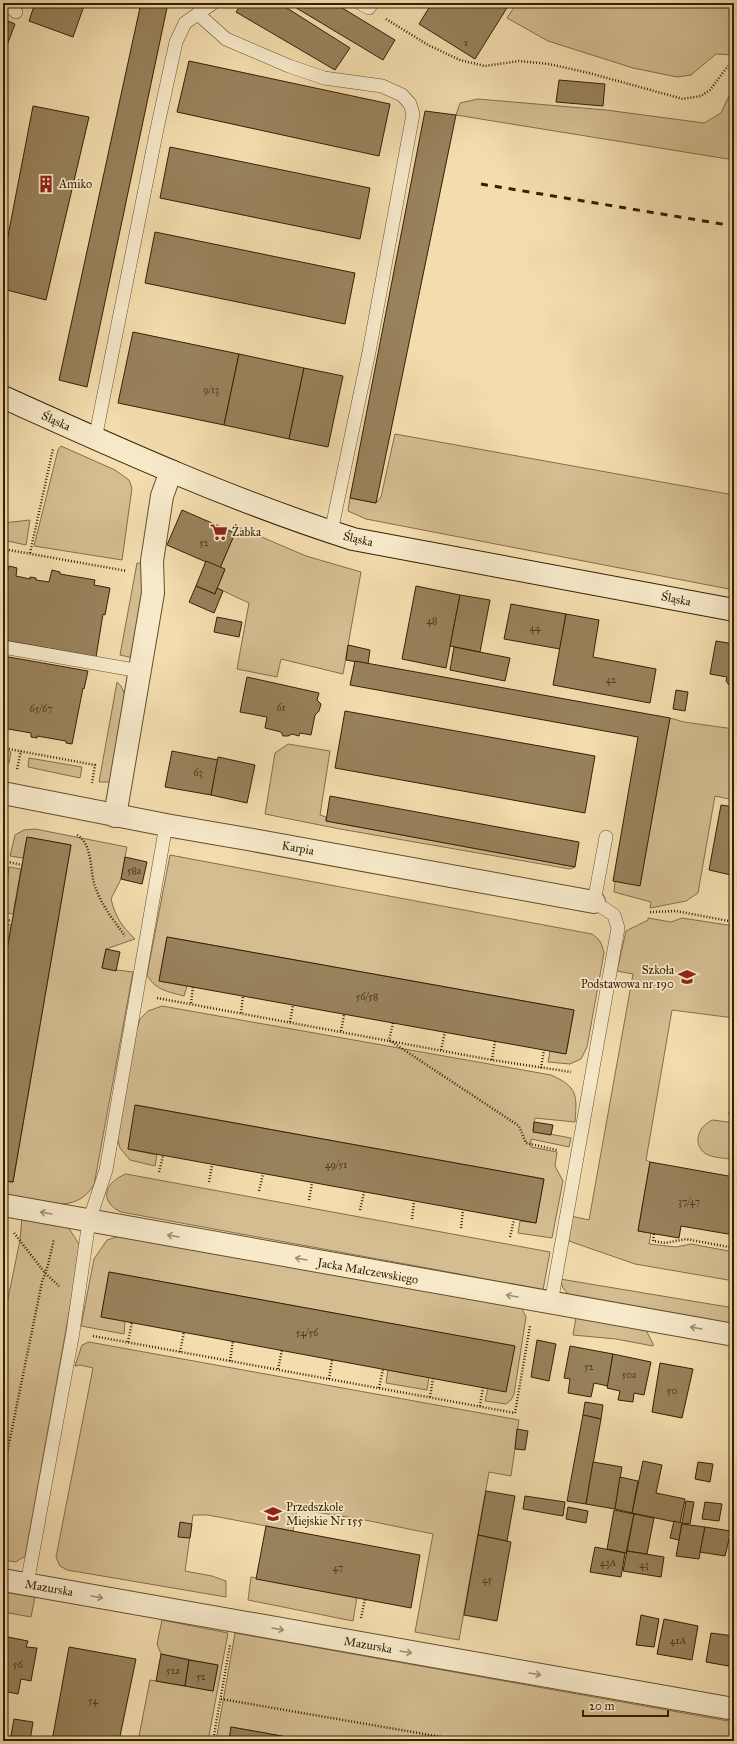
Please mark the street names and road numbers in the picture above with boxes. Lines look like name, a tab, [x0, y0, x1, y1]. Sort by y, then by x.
street label: Śląska	[39, 407, 74, 434]
street label: Śląska	[342, 527, 376, 549]
street label: Śląska	[660, 587, 693, 609]
street label: Karpia	[281, 838, 316, 858]
street label: Jacka Malczewskiego	[314, 1255, 419, 1288]
street label: Mazurska	[24, 1577, 75, 1599]
street label: Mazurska	[343, 1634, 394, 1656]

